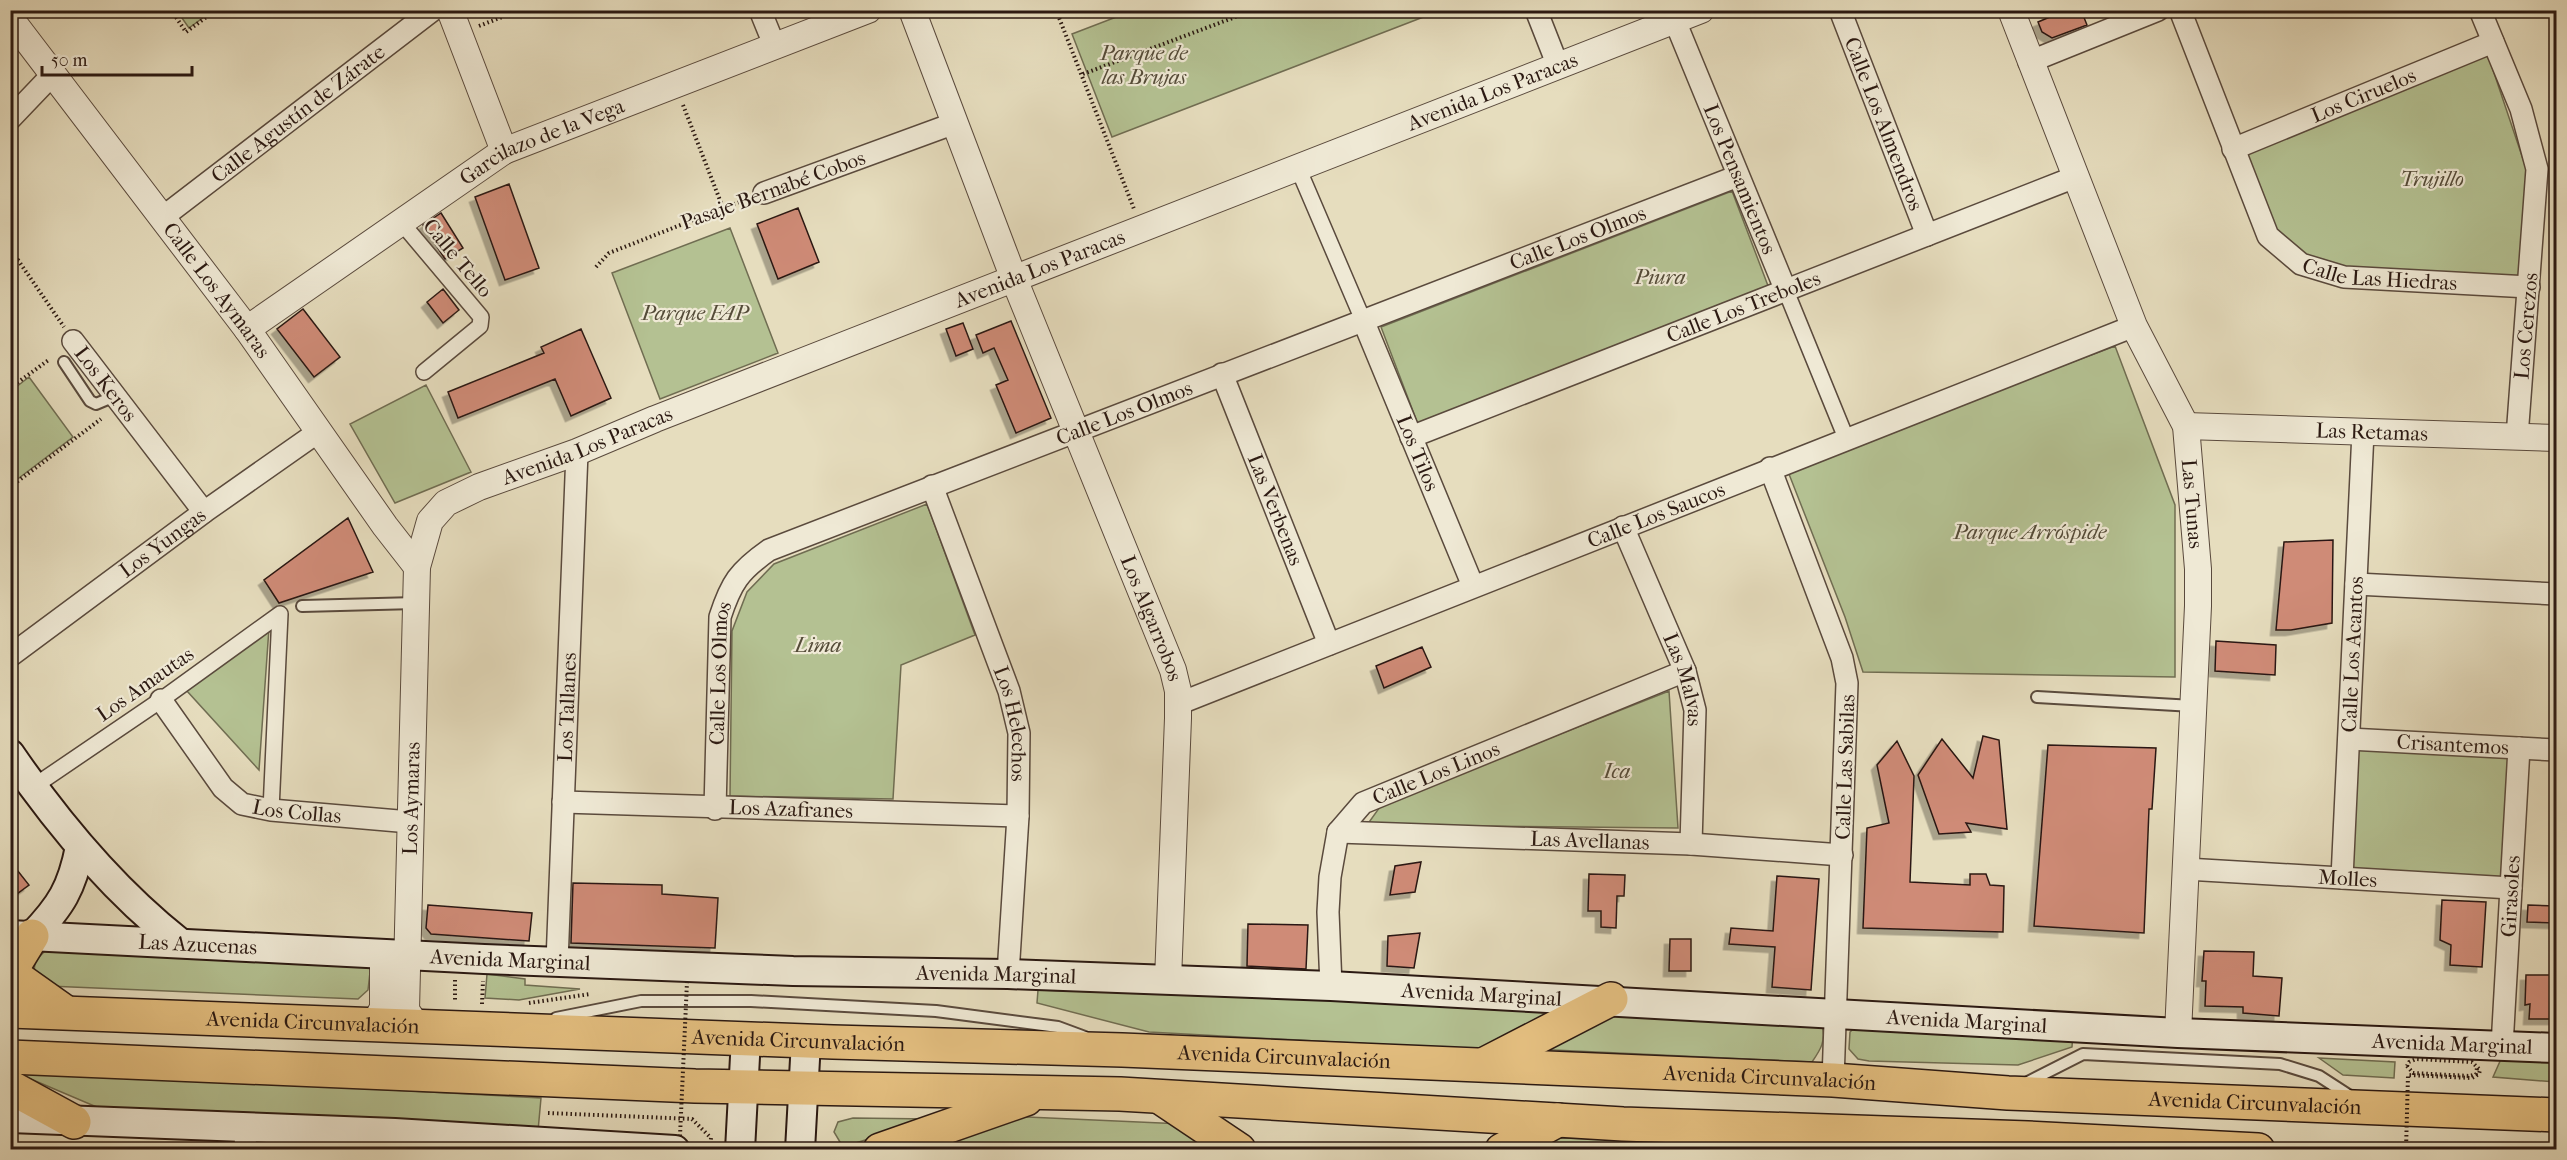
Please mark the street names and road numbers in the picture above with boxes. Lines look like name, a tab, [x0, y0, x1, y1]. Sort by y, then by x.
street label: Calle Los Almendros	[1840, 34, 1928, 214]
street label: Calle Agustín de Zárate	[206, 39, 389, 188]
street label: Avenida Los Paracas	[1403, 47, 1581, 136]
street label: Los Ciruelos	[2307, 63, 2420, 128]
street label: Garcilazo de la Vega	[455, 93, 628, 190]
street label: Los Pensamientos	[1699, 101, 1782, 258]
street label: Pasaje Bernabé Cobos	[677, 145, 869, 235]
street label: Calle Los Olmos	[1506, 201, 1649, 275]
street label: Calle Tello	[418, 214, 498, 302]
street label: Calle Los Aymaras	[158, 218, 276, 363]
street label: Avenida Los Paracas	[950, 224, 1129, 313]
street label: Calle Las Hiedras	[2300, 253, 2458, 295]
street label: Calle Los Treboles	[1663, 266, 1824, 348]
street label: Los Cerezos	[2509, 271, 2543, 380]
street label: Los Keros	[69, 342, 142, 426]
street label: Calle Los Olmos	[1053, 376, 1196, 450]
street label: Avenida Los Paracas	[498, 401, 676, 490]
street label: Los Tilos	[1392, 412, 1444, 495]
street label: Las Retamas	[2315, 418, 2429, 446]
street label: Las Verbenas	[1243, 451, 1309, 569]
street label: Las Tunas	[2177, 458, 2208, 550]
street label: Calle Los Saucos	[1584, 477, 1728, 553]
street label: Los Yungas	[115, 503, 211, 583]
street label: Los Algarrobos	[1116, 552, 1187, 684]
street label: Calle Los Acantos	[2337, 575, 2368, 733]
street label: Calle Los Olmos	[705, 597, 737, 745]
street label: Las Malvas	[1658, 629, 1707, 727]
street label: Los Amautas	[92, 642, 198, 726]
street label: Los Tallanes	[553, 652, 581, 762]
street label: Los Helechos	[989, 663, 1031, 782]
street label: Calle Las Sabilas	[1830, 693, 1860, 840]
street label: Crisantemos	[2396, 730, 2510, 759]
street label: Calle Los Linos	[1369, 736, 1503, 810]
street label: Los Aymaras	[398, 741, 425, 855]
street label: Los Collas	[250, 794, 343, 828]
street label: Los Azafranes	[728, 795, 854, 823]
street label: Las Avellanas	[1530, 827, 1650, 855]
street label: Girasoles	[2496, 854, 2525, 938]
street label: Molles	[2318, 865, 2378, 892]
street label: Las Azucenas	[138, 930, 258, 960]
street label: Avenida Marginal	[428, 944, 591, 975]
street label: Avenida Marginal	[915, 961, 1077, 989]
street label: Avenida Marginal	[1400, 978, 1563, 1011]
street label: Avenida Marginal	[1885, 1005, 2048, 1038]
street label: Avenida Circunvalación	[205, 1006, 420, 1038]
street label: Avenida Circunvalación	[690, 1025, 905, 1056]
street label: Avenida Marginal	[2371, 1029, 2533, 1059]
street label: Avenida Circunvalación	[1176, 1040, 1391, 1073]
street label: Avenida Circunvalación	[1662, 1061, 1877, 1095]
street label: Avenida Circunvalación	[2147, 1087, 2362, 1119]

